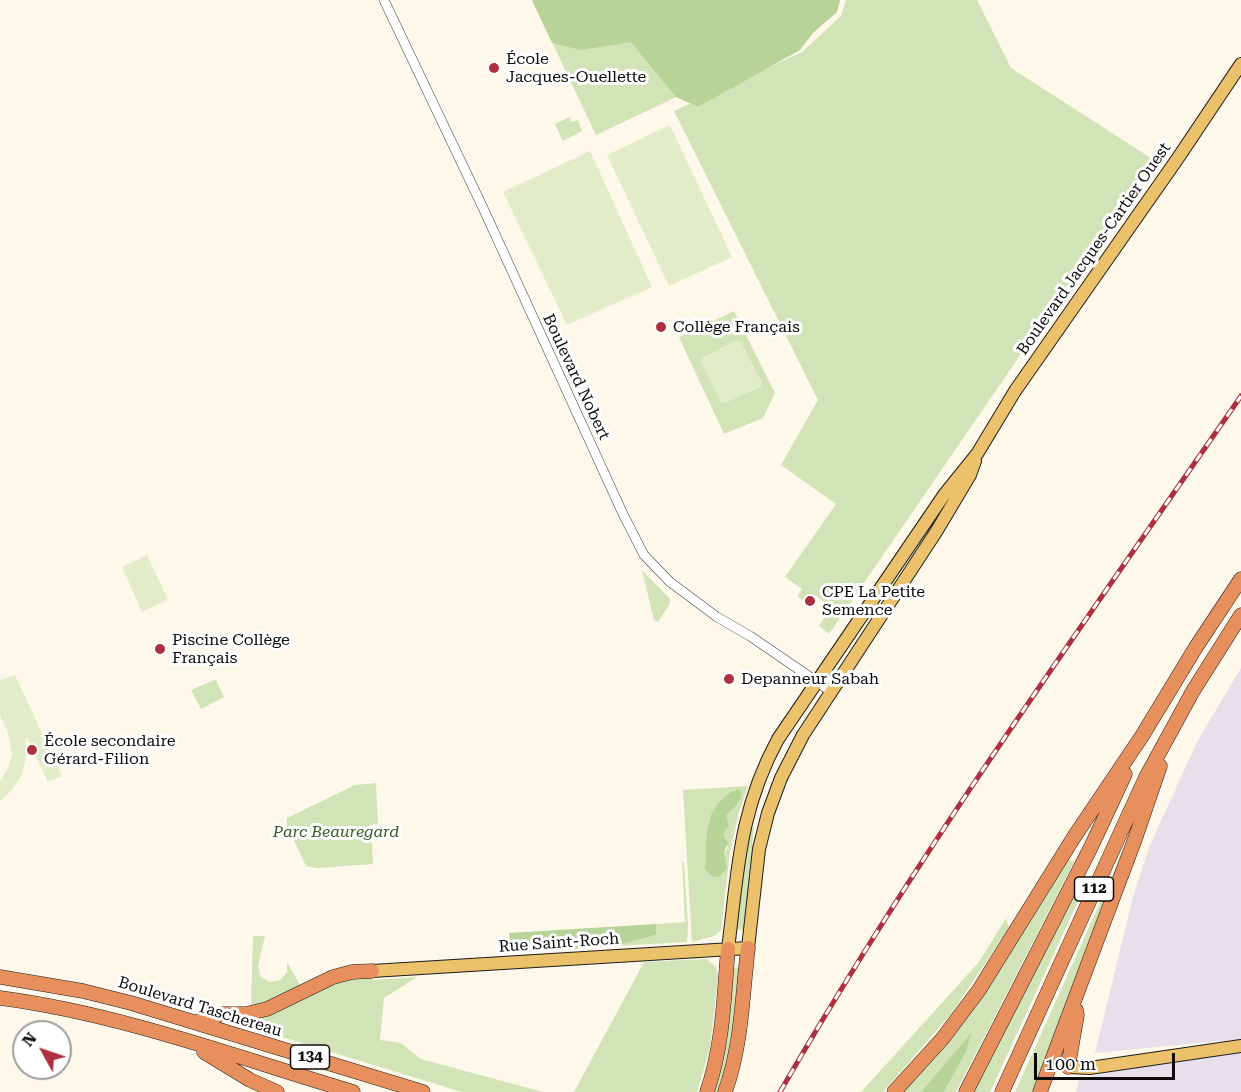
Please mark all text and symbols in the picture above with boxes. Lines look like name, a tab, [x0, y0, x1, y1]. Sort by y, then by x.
place label: École Jacques-Ouellette	[506, 49, 646, 87]
marker: École Jacques-Ouellette	[487, 61, 501, 75]
street label: Boulevard Jacques-Cartier Ouest	[1013, 139, 1175, 359]
street label: Boulevard Nobert	[538, 311, 614, 443]
place label: Collège Français	[673, 317, 800, 337]
marker: Collège Français	[654, 320, 668, 334]
place label: CPE La Petite Semence	[822, 582, 925, 620]
marker: CPE La Petite Semence	[803, 594, 817, 608]
place label: Piscine Collège Français	[172, 630, 290, 668]
marker: Piscine Collège Français	[153, 642, 167, 656]
place label: Depanneur Sabah	[741, 669, 879, 689]
marker: Depanneur Sabah	[722, 672, 736, 686]
place label: École secondaire Gérard-Filion	[44, 731, 176, 769]
marker: École secondaire Gérard-Filion	[25, 743, 39, 757]
park label: Parc Beauregard	[273, 822, 399, 842]
road number: 112	[1074, 877, 1114, 901]
street label: Rue Saint-Roch	[498, 929, 620, 957]
street label: Boulevard Taschereau	[116, 973, 284, 1041]
north arrow	[12, 1020, 72, 1080]
text: N	[18, 1029, 41, 1050]
scale bar	[1037, 1041, 1178, 1079]
road number: 134	[290, 1045, 330, 1069]
text: 100 m	[1045, 1053, 1096, 1074]

